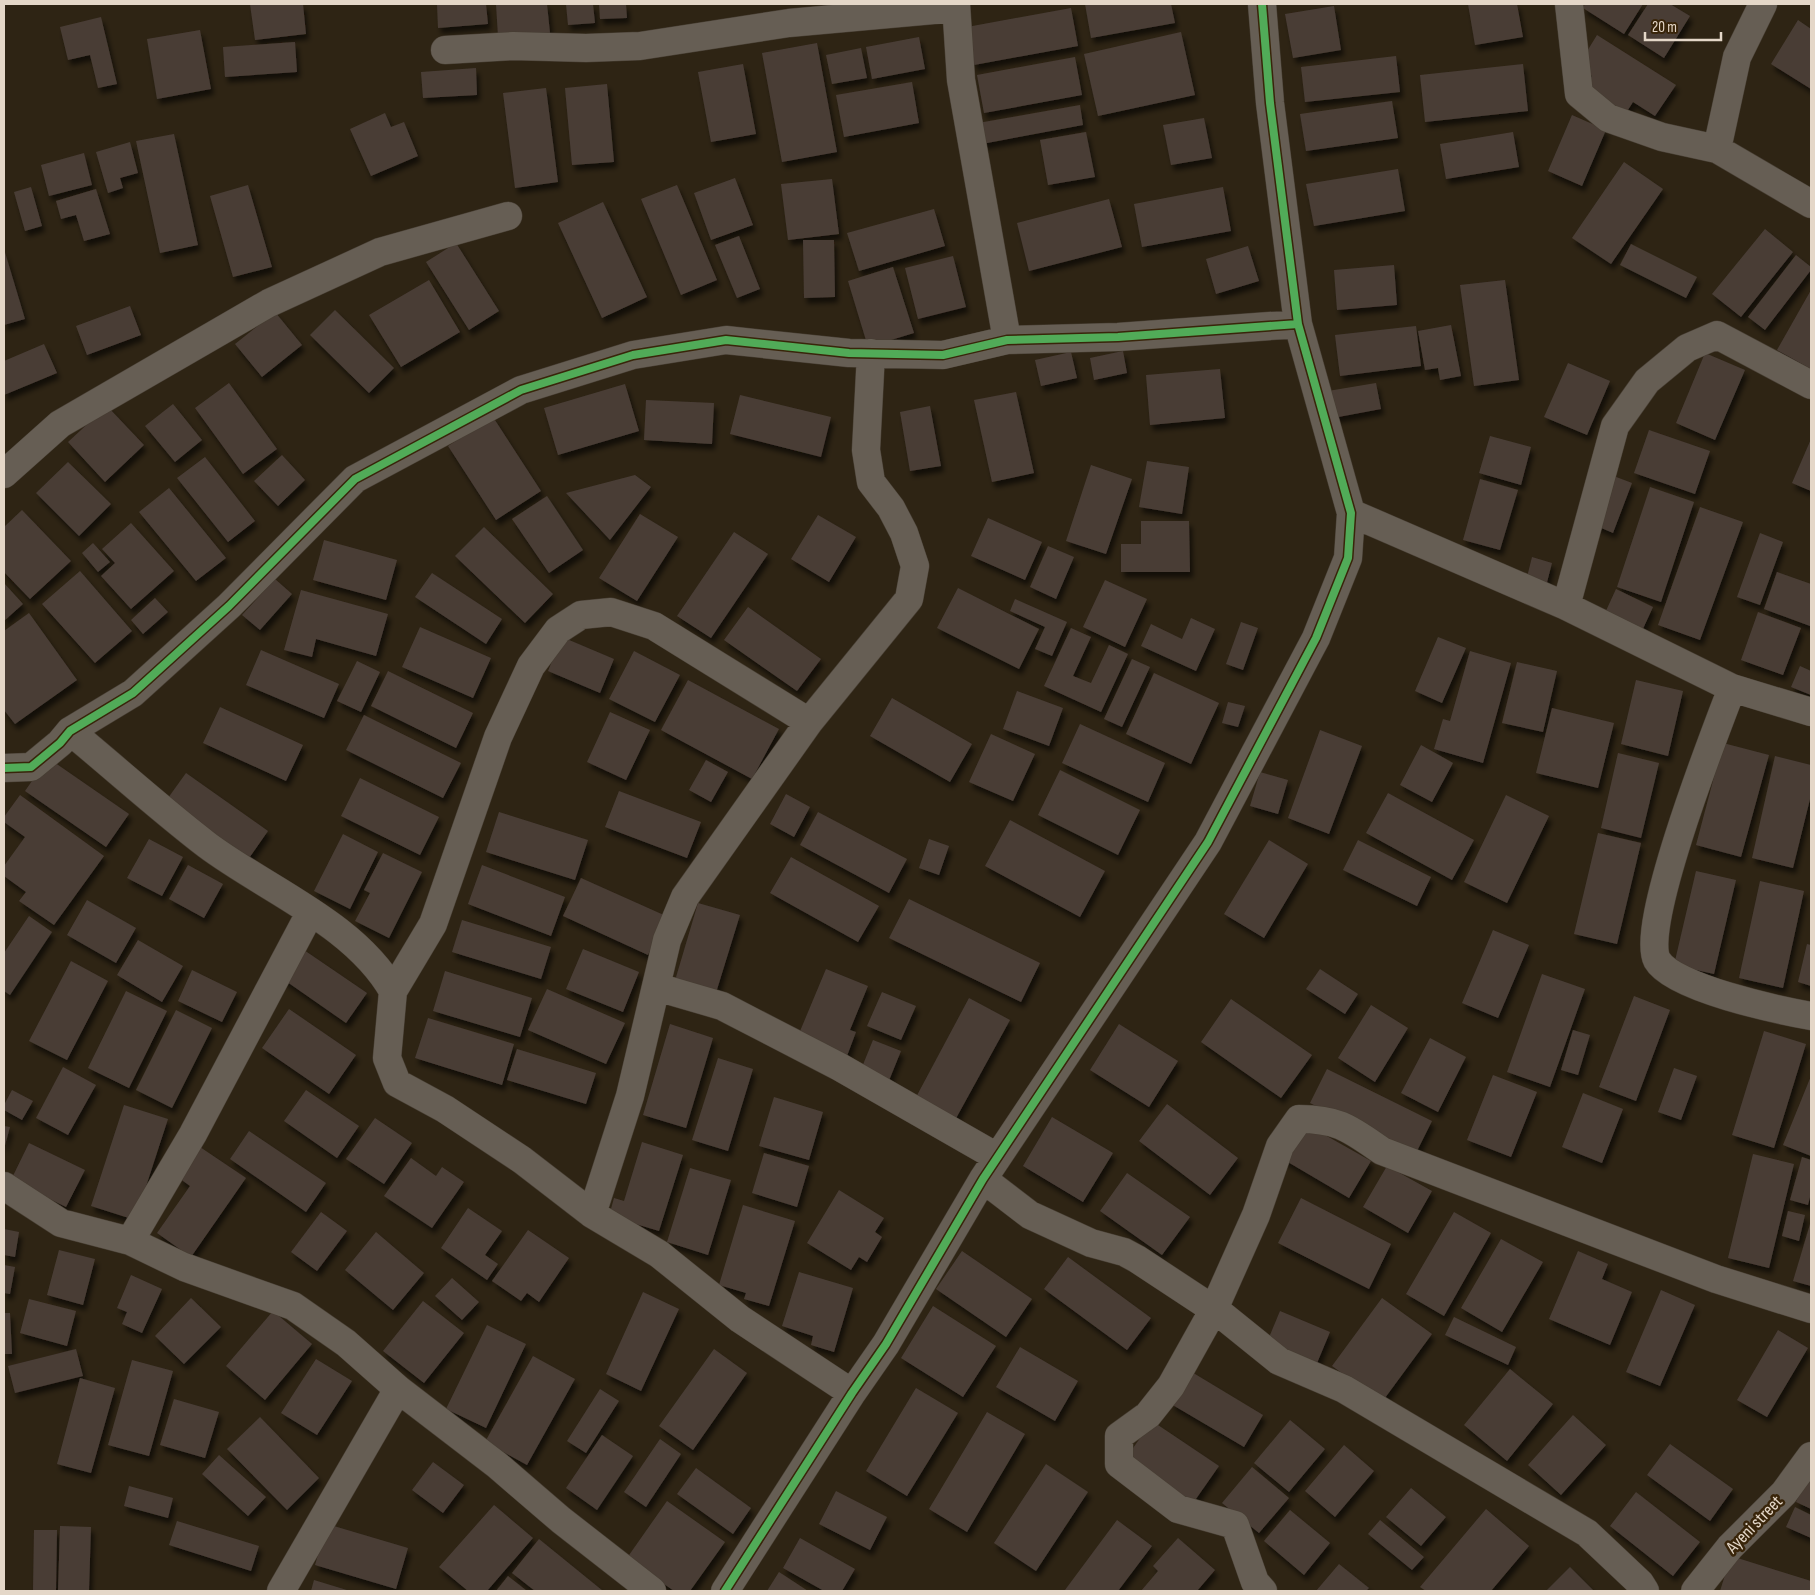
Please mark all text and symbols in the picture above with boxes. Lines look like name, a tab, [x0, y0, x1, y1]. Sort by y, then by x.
scale bar	[1645, 10, 1721, 42]
text: 20 m	[1652, 18, 1677, 37]
street label: Ayeni street	[1721, 1491, 1787, 1558]

